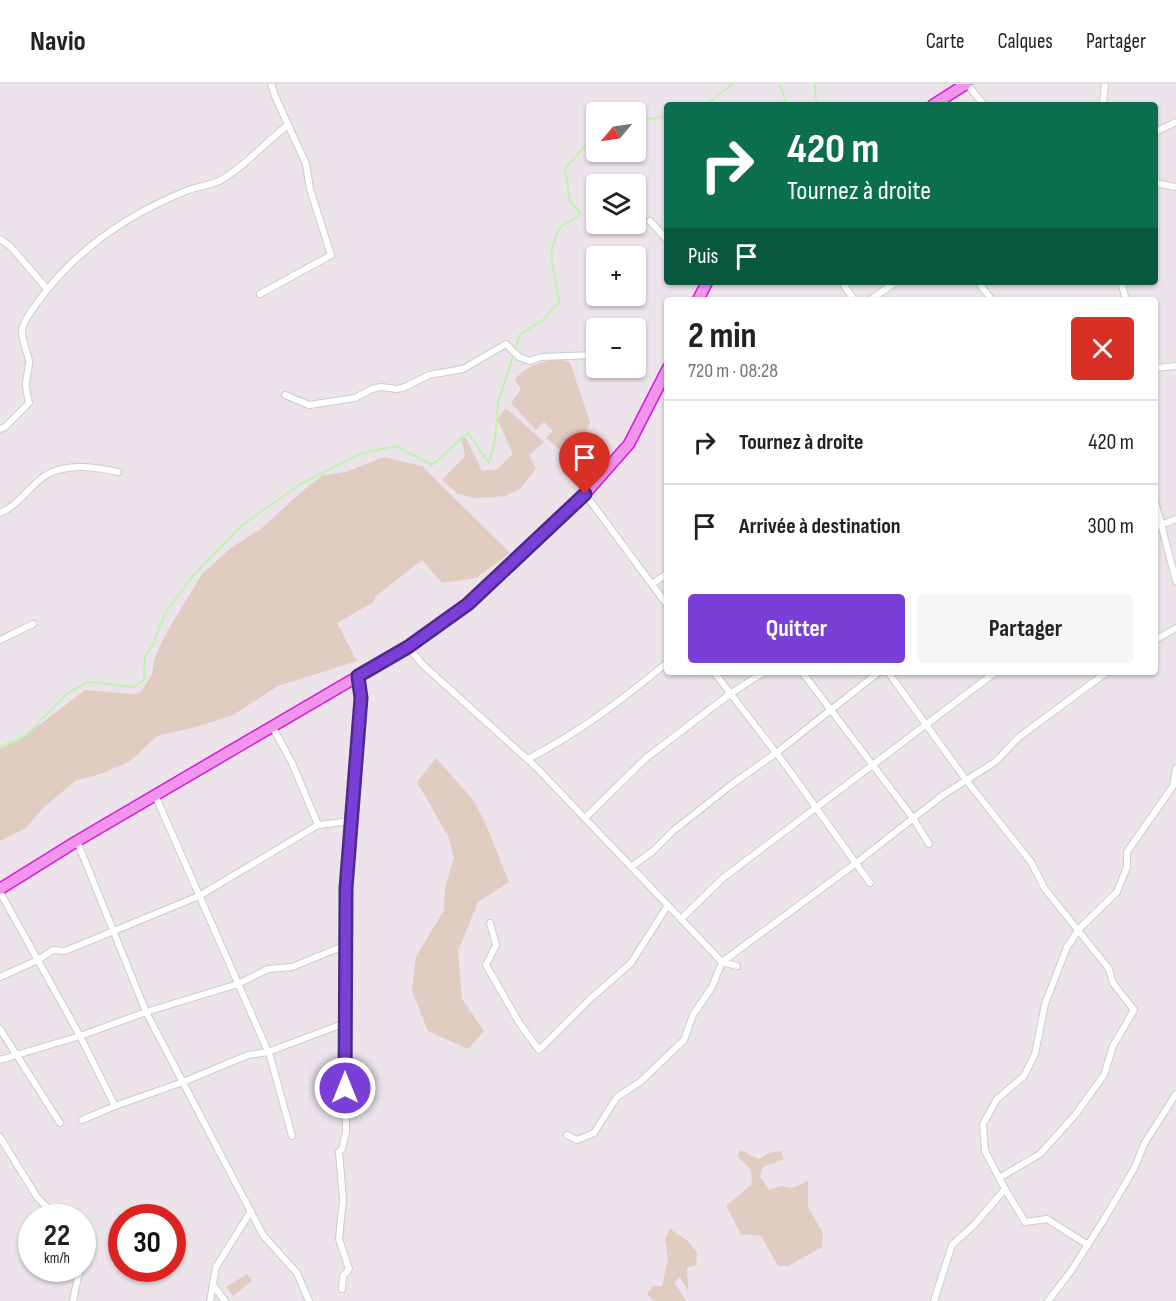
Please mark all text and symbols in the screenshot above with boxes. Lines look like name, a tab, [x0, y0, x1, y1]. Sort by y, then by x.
text: Navio	[30, 25, 86, 58]
text: Carte	[926, 29, 965, 54]
text: Calques	[998, 29, 1053, 54]
text: Partager	[1086, 29, 1146, 54]
north arrow	[586, 102, 646, 162]
map controls	[586, 102, 646, 378]
text: 420 m	[787, 124, 879, 175]
icon: right	[688, 126, 766, 204]
button: layers	[586, 174, 646, 234]
text: Tournez à droite	[787, 175, 931, 207]
icon: arrive	[730, 240, 763, 273]
text: Puis	[688, 243, 718, 270]
button: +	[586, 246, 646, 306]
text: 2 min	[688, 315, 757, 358]
button: close	[1071, 317, 1134, 380]
button: −	[586, 318, 646, 378]
text: 720 m · 08:28	[688, 359, 778, 383]
icon: right	[688, 426, 721, 459]
text: Tournez à droite	[739, 429, 864, 456]
text: 420 m	[1088, 429, 1134, 456]
pin	[559, 432, 610, 494]
icon: arrive	[568, 441, 601, 474]
icon: arrive	[688, 510, 721, 543]
text: Arrivée à destination	[739, 513, 901, 540]
text: 300 m	[1088, 513, 1134, 540]
button: Quitter	[688, 594, 905, 663]
button: Partager	[917, 594, 1134, 663]
position arrow	[313, 1056, 377, 1120]
speed limit sign: 30	[108, 1204, 186, 1282]
text: 22	[44, 1218, 70, 1254]
text: km/h	[44, 1249, 70, 1268]

